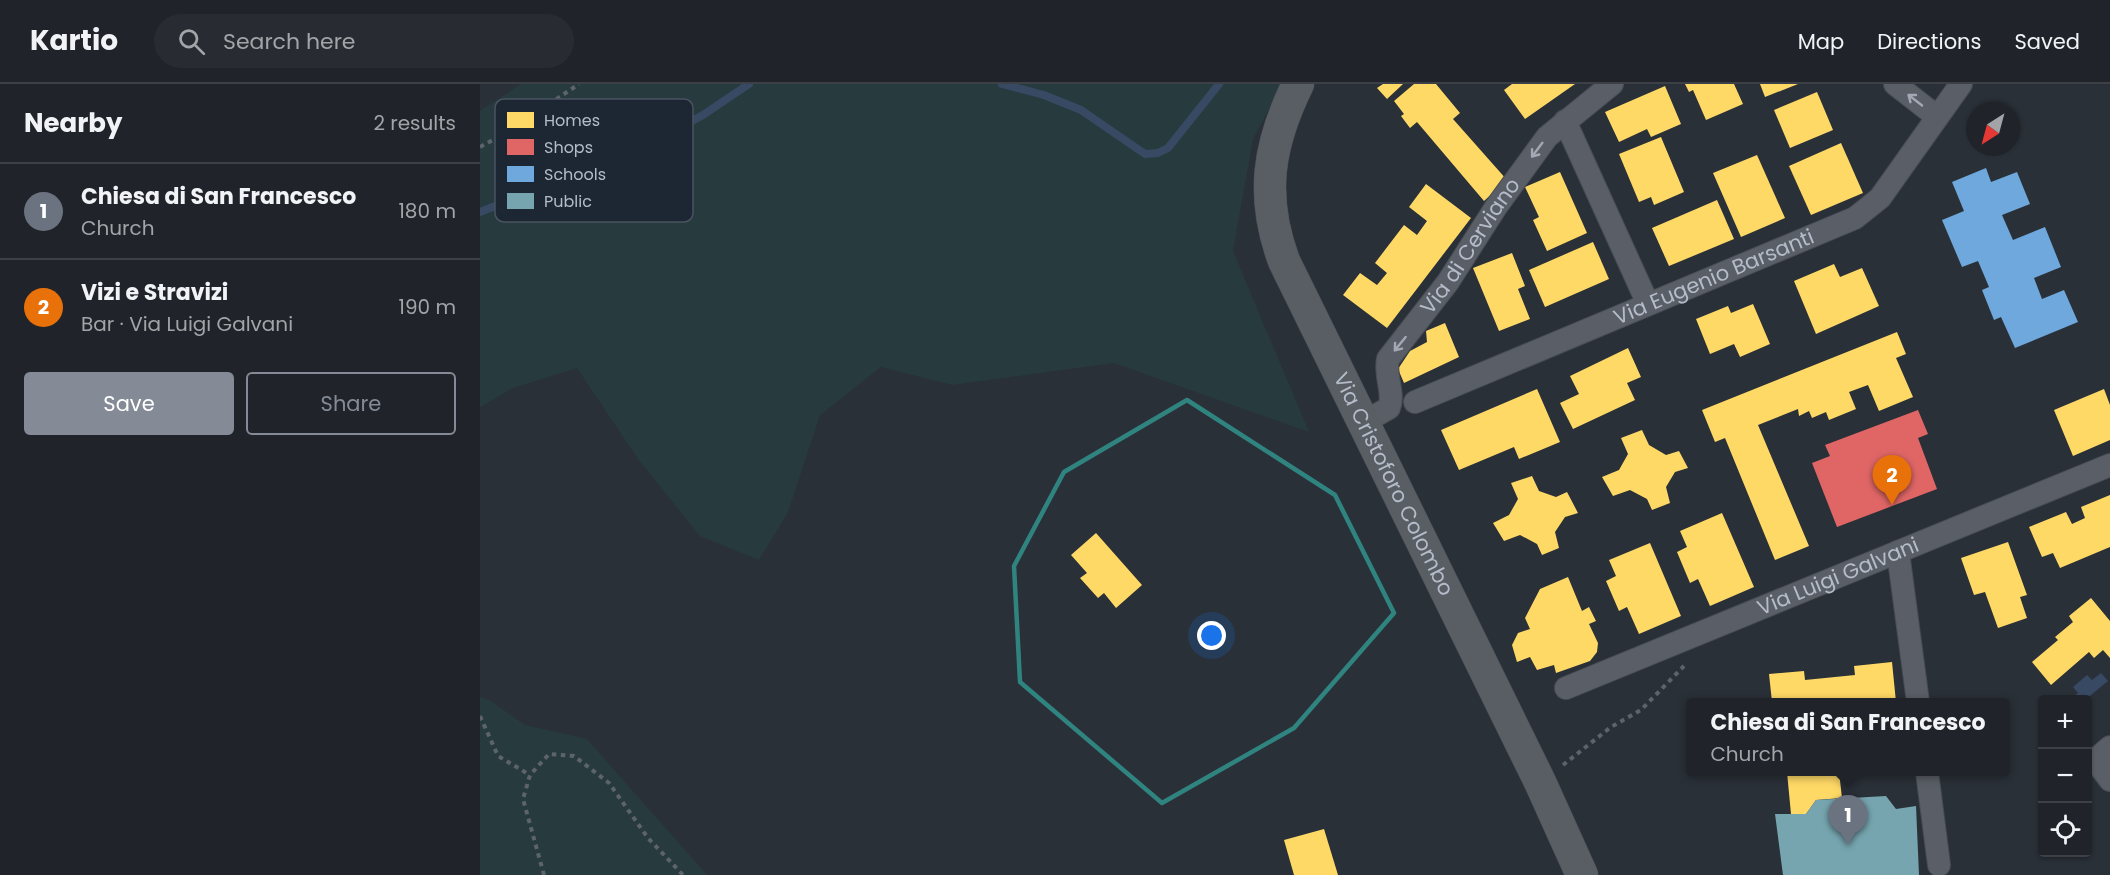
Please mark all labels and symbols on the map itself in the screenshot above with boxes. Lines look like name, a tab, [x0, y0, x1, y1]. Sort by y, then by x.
one-way arrow	[1908, 94, 1924, 107]
legend	[495, 99, 693, 222]
north arrow	[1966, 102, 2020, 156]
text: Homes	[544, 109, 600, 132]
text: Shops	[544, 136, 593, 159]
one-way arrow	[1530, 142, 1543, 158]
text: Schools	[544, 163, 606, 186]
street label: Via di Cerviano	[1413, 172, 1527, 320]
text: Public	[544, 190, 592, 213]
street label: Via Eugenio Barsanti	[1609, 222, 1818, 331]
one-way arrow	[1394, 335, 1407, 351]
street label: Via Cristoforo Colombo	[1327, 367, 1461, 600]
pin: 2	[1872, 456, 1912, 505]
street label: Via Luigi Galvani	[1753, 530, 1923, 622]
your location	[1197, 621, 1226, 650]
pin: 1	[1828, 796, 1868, 845]

